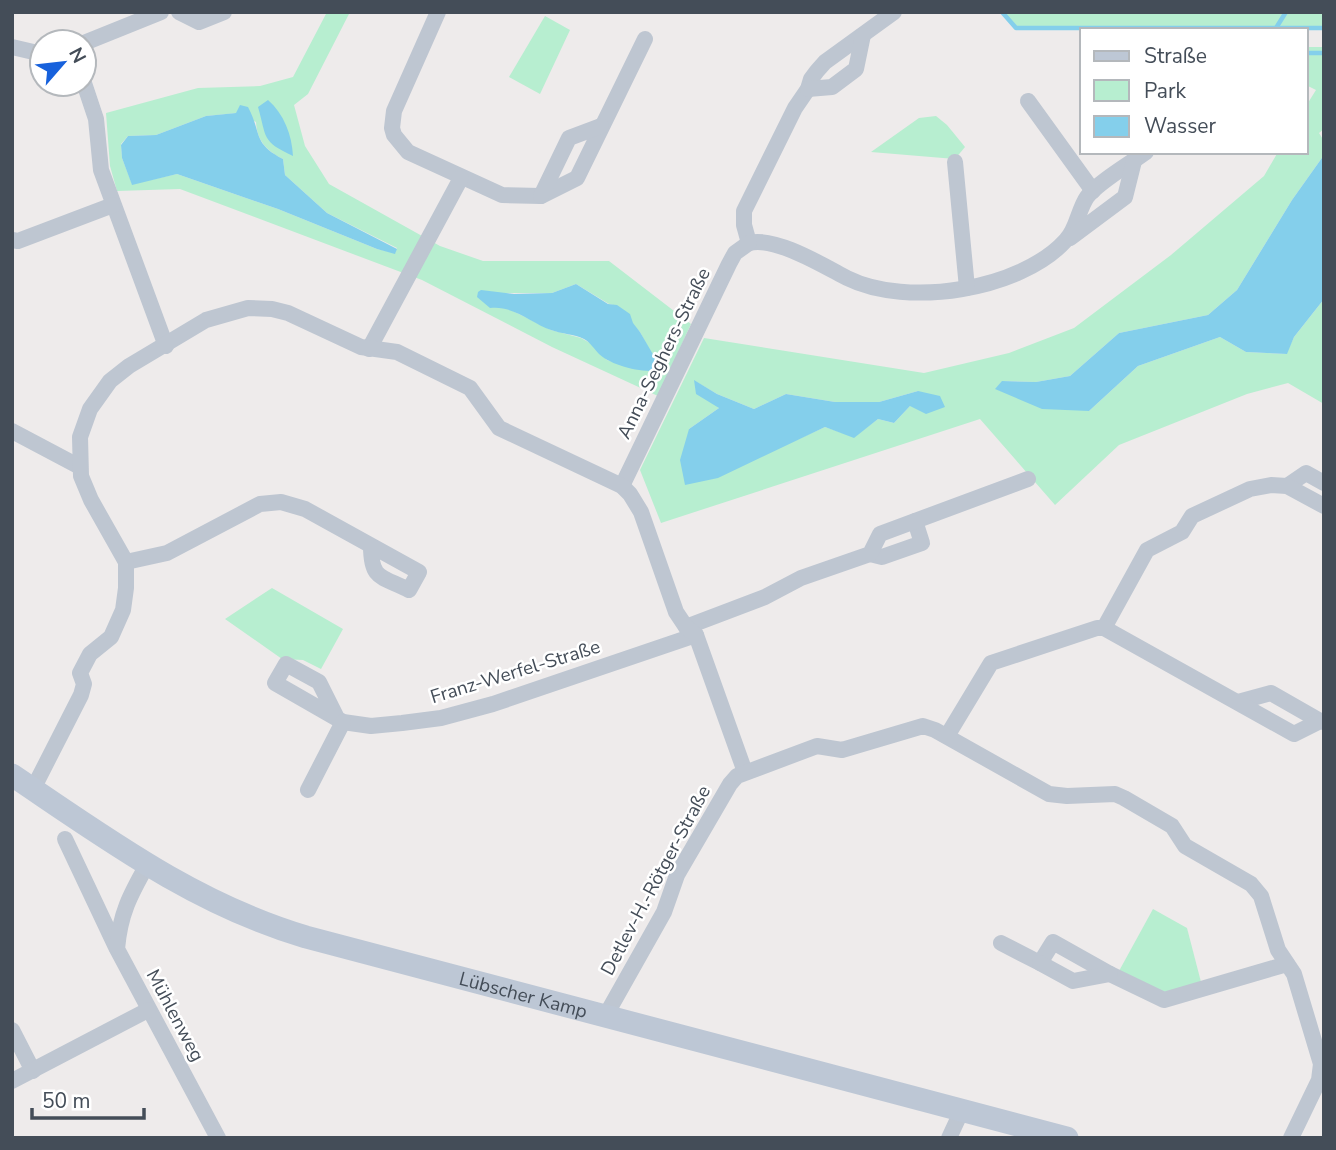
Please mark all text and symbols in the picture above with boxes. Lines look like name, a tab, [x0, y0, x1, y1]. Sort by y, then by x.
north arrow	[28, 28, 98, 98]
legend	[1080, 28, 1308, 154]
text: Straße	[1144, 42, 1207, 70]
text: N	[62, 43, 92, 68]
text: Park	[1144, 77, 1186, 105]
text: Wasser	[1144, 112, 1216, 140]
street label: Anna-Seghers-Straße	[611, 264, 717, 443]
street label: Franz-Werfel-Straße	[427, 634, 603, 710]
street label: Detlev-H.-Rötger-Straße	[595, 781, 717, 980]
street label: Mühlenweg	[140, 965, 210, 1066]
street label: Lübscher Kamp	[456, 966, 590, 1025]
scale bar	[32, 1076, 144, 1120]
text: 50 m	[42, 1087, 91, 1115]

